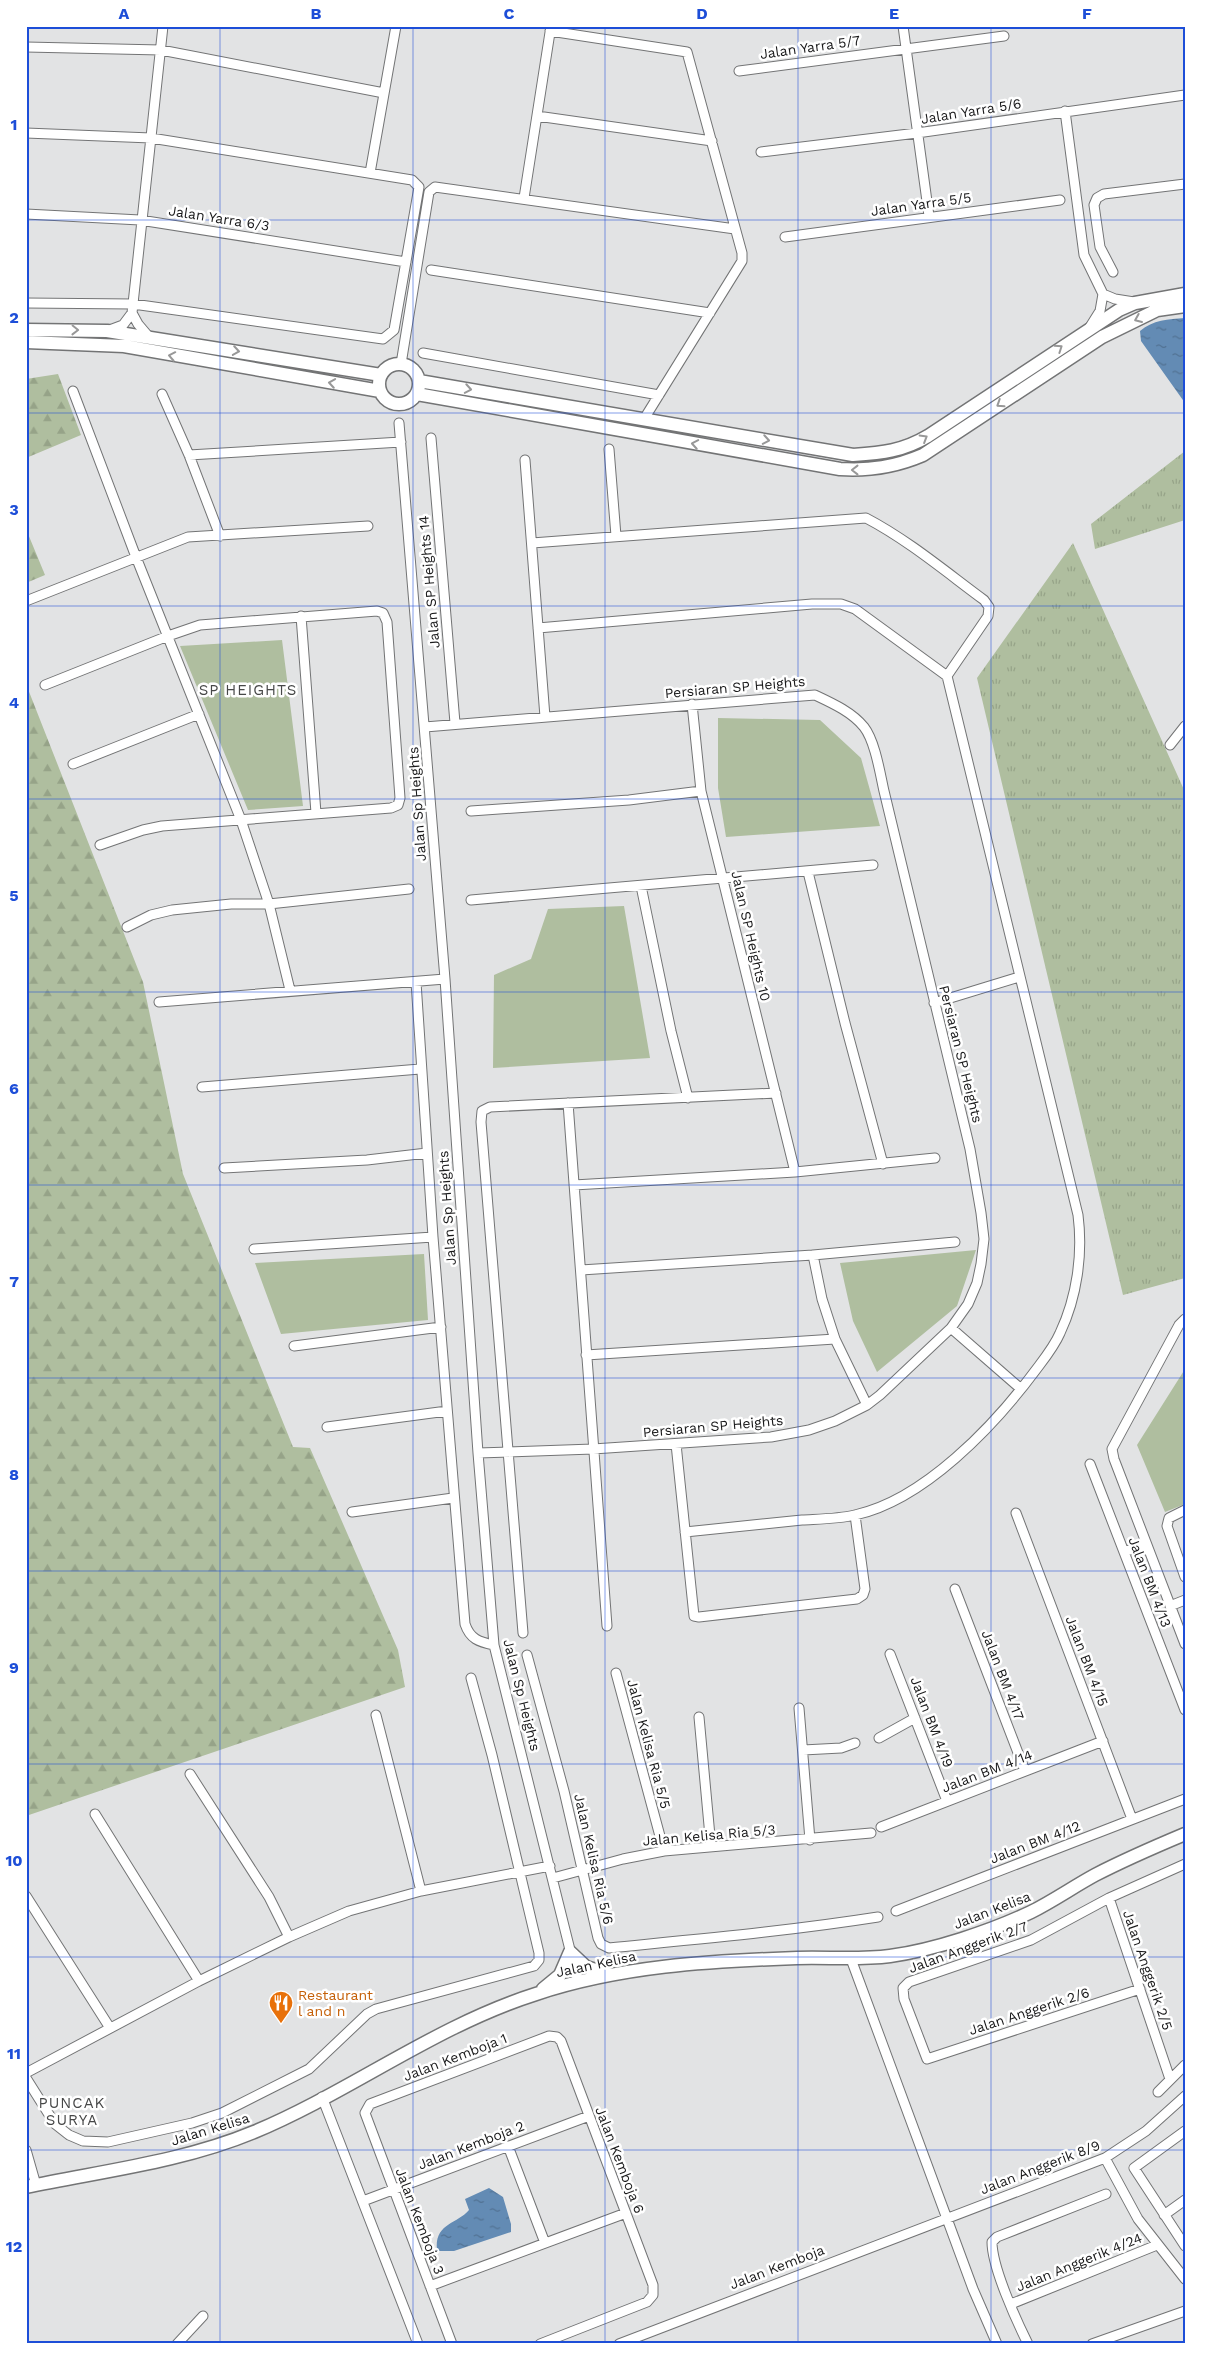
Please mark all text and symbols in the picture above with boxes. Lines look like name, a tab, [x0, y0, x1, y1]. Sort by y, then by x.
text: A	[119, 4, 130, 23]
text: B	[311, 4, 322, 23]
text: C	[504, 4, 515, 23]
text: D	[696, 4, 708, 23]
text: E	[889, 4, 899, 23]
text: F	[1082, 4, 1092, 23]
street label: Jalan Yarra 5/7	[759, 32, 861, 62]
street label: Jalan Yarra 5/6	[920, 95, 1022, 127]
text: 1	[11, 115, 17, 134]
street label: Jalan Yarra 5/5	[870, 189, 972, 219]
street label: Jalan Yarra 6/3	[167, 202, 271, 234]
text: 2	[9, 308, 19, 327]
one-way arrow	[1134, 312, 1143, 323]
one-way arrow	[72, 325, 79, 335]
one-way arrow	[232, 345, 240, 356]
one-way arrow	[1054, 345, 1063, 355]
one-way arrow	[168, 351, 176, 361]
one-way arrow	[328, 378, 337, 388]
one-way arrow	[463, 384, 472, 394]
one-way arrow	[996, 398, 1006, 407]
one-way arrow	[761, 435, 770, 445]
one-way arrow	[918, 435, 927, 444]
one-way arrow	[691, 439, 700, 449]
one-way arrow	[851, 465, 859, 475]
text: 3	[9, 500, 19, 519]
street label: Jalan SP Heights 14	[415, 515, 443, 649]
street label: Persiaran SP Heights	[664, 673, 806, 701]
district label: SP HEIGHTS	[199, 681, 297, 699]
text: 4	[9, 693, 19, 712]
street label: Jalan Sp Heights	[405, 746, 429, 862]
street label: Jalan SP Heights 10	[728, 869, 774, 1003]
text: 5	[9, 886, 19, 905]
street label: Persiaran SP Heights	[936, 984, 986, 1124]
text: 6	[9, 1079, 19, 1098]
street label: Jalan Sp Heights	[435, 1150, 459, 1266]
text: 7	[9, 1272, 19, 1291]
street label: Persiaran SP Heights	[642, 1412, 784, 1440]
text: 8	[9, 1465, 19, 1484]
street label: Jalan BM 4/13	[1125, 1535, 1175, 1629]
street label: Jalan BM 4/15	[1062, 1614, 1112, 1708]
street label: Jalan BM 4/17	[978, 1628, 1028, 1722]
street label: Jalan Sp Heights	[500, 1637, 544, 1753]
text: 9	[9, 1658, 19, 1677]
street label: Jalan BM 4/19	[907, 1674, 957, 1770]
street label: Jalan Kelisa Ria 5/5	[624, 1677, 674, 1811]
street label: Jalan BM 4/14	[939, 1746, 1035, 1796]
street label: Jalan Kelisa Ria 5/6	[571, 1792, 617, 1926]
street label: Jalan BM 4/12	[988, 1817, 1082, 1867]
street label: Jalan Kelisa Ria 5/3	[642, 1821, 776, 1849]
text: 10	[5, 1851, 23, 1870]
street label: Jalan Kelisa	[951, 1888, 1033, 1932]
street label: Jalan Anggerik 2/5	[1120, 1908, 1176, 2032]
street label: Jalan Anggerik 2/7	[906, 1918, 1030, 1976]
street label: Jalan Kelisa	[555, 1948, 637, 1980]
street label: Jalan Anggerik 2/6	[967, 1984, 1091, 2038]
place label: Restaurant l and n	[298, 1987, 373, 2019]
restaurant icon: Restaurant l and n	[268, 1990, 294, 2024]
street label: Jalan Kemboja 1	[401, 2030, 509, 2084]
text: 11	[7, 2044, 21, 2063]
district label: PUNCAK SURYA	[39, 2094, 105, 2129]
street label: Jalan Kemboja 6	[592, 2104, 648, 2216]
street label: Jalan Kelisa	[169, 2109, 251, 2149]
street label: Jalan Kemboja 2	[416, 2117, 526, 2173]
street label: Jalan Anggerik 8/9	[978, 2137, 1102, 2197]
street label: Jalan Kemboja 3	[392, 2166, 448, 2276]
street label: Jalan Anggerik 4/24	[1014, 2229, 1144, 2295]
text: 12	[6, 2237, 22, 2256]
street label: Jalan Kemboja	[727, 2242, 827, 2292]

